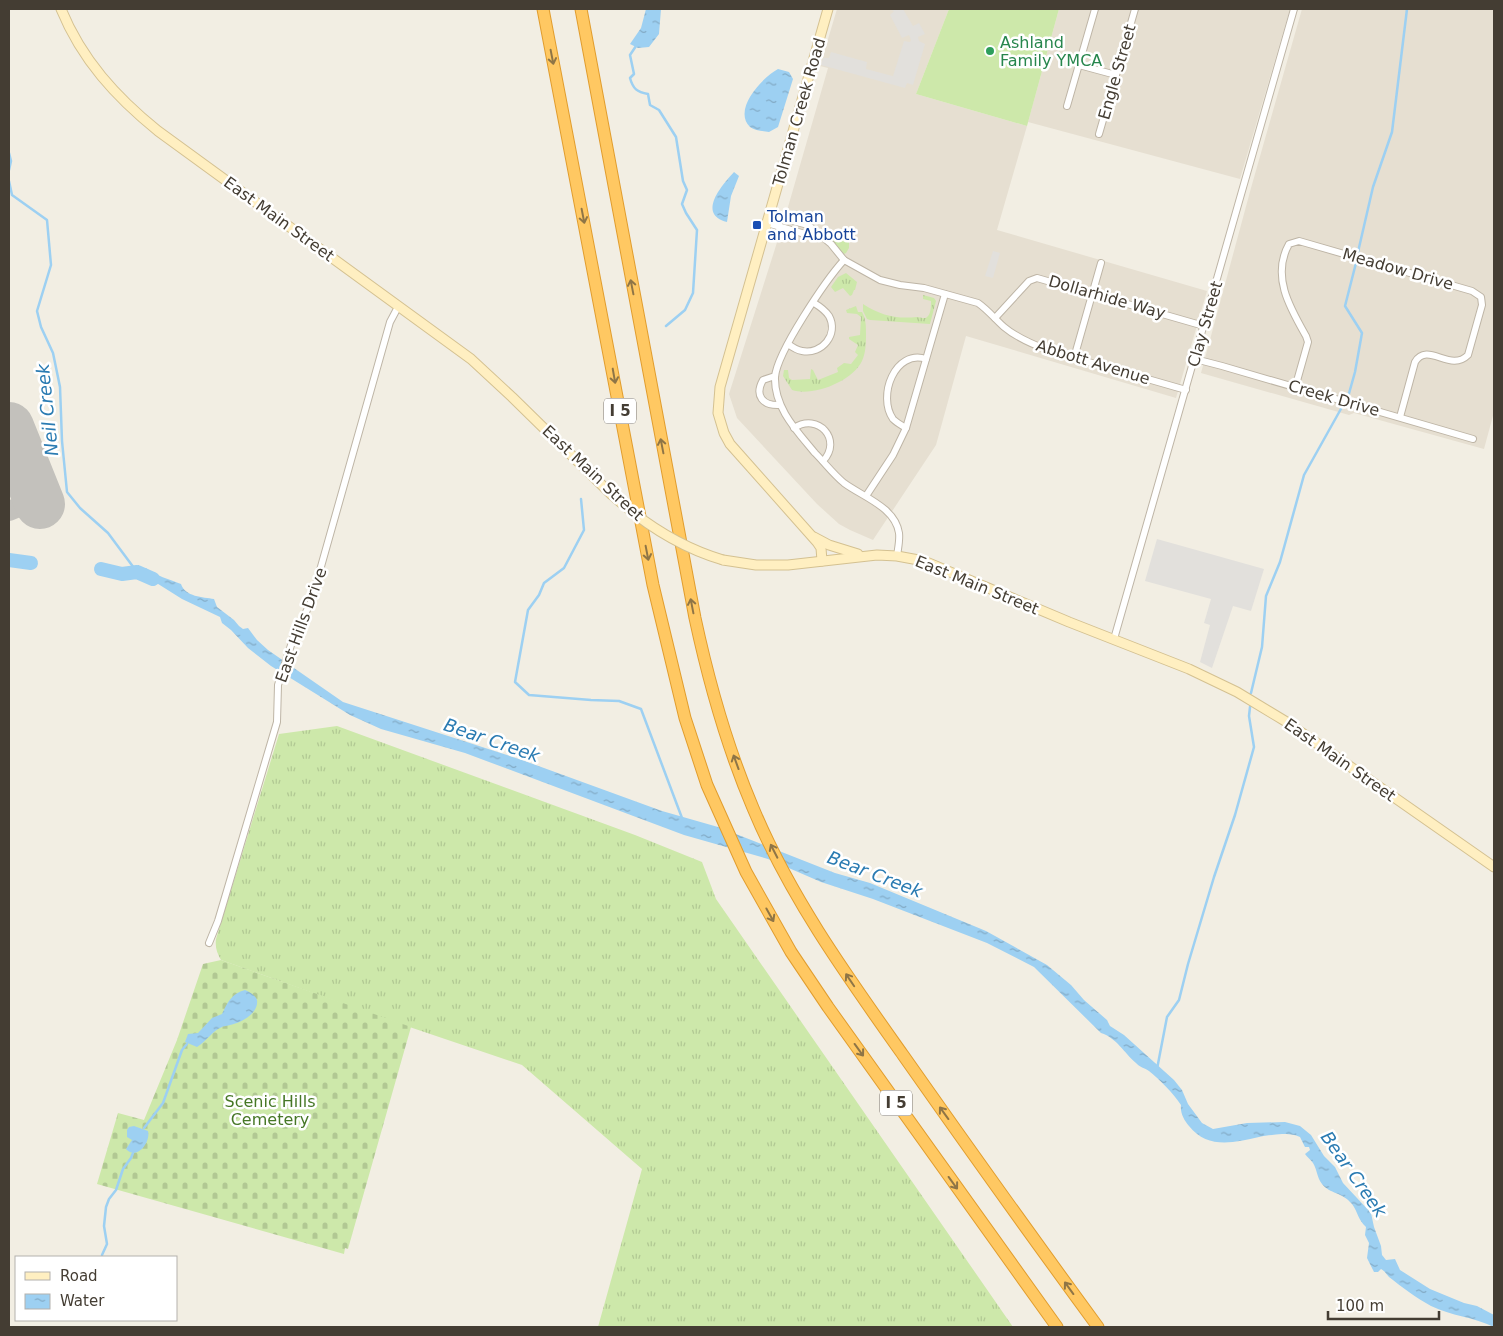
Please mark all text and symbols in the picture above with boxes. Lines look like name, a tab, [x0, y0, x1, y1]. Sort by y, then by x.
street label: Engle Street	[1094, 22, 1140, 122]
place label: Ashland Family YMCA	[1000, 33, 1102, 70]
street label: Tolman Creek Road	[768, 36, 829, 189]
marker: Ashland Family YMCA	[984, 45, 996, 57]
one-way arrow	[548, 48, 558, 64]
street label: East Main Street	[220, 173, 338, 265]
place label: Tolman and Abbott	[766, 207, 856, 244]
one-way arrow	[578, 208, 588, 224]
marker: Tolman and Abbott	[751, 219, 763, 231]
street label: Meadow Drive	[1340, 244, 1456, 294]
street label: Dollarhide Way	[1046, 271, 1168, 323]
one-way arrow	[626, 279, 636, 295]
street label: Clay Street	[1184, 279, 1226, 369]
street label: Abbott Avenue	[1034, 336, 1152, 388]
water label: Neil Creek	[32, 361, 62, 457]
one-way arrow	[609, 367, 619, 383]
street label: Creek Drive	[1286, 376, 1382, 420]
road number: I 5	[604, 398, 636, 424]
street label: East Main Street	[538, 421, 648, 525]
one-way arrow	[657, 439, 666, 455]
one-way arrow	[643, 544, 652, 560]
street label: East Main Street	[912, 552, 1042, 618]
street label: East Hills Drive	[271, 565, 331, 685]
one-way arrow	[687, 598, 697, 614]
water label: Bear Creek	[441, 714, 544, 767]
street label: East Main Street	[1281, 715, 1399, 805]
one-way arrow	[731, 755, 740, 770]
one-way arrow	[769, 844, 779, 859]
water label: Bear Creek	[824, 846, 927, 902]
one-way arrow	[765, 907, 775, 921]
one-way arrow	[845, 973, 855, 987]
one-way arrow	[854, 1043, 864, 1057]
road number: I 5	[880, 1090, 912, 1116]
park label: Scenic Hills Cemetery	[225, 1092, 315, 1129]
one-way arrow	[939, 1106, 949, 1120]
water label: Bear Creek	[1317, 1127, 1392, 1222]
one-way arrow	[948, 1175, 959, 1189]
legend	[15, 1256, 178, 1321]
text: Road	[60, 1267, 98, 1285]
one-way arrow	[1064, 1281, 1074, 1295]
scale bar	[1328, 1288, 1439, 1320]
text: Water	[60, 1292, 105, 1310]
text: 100 m	[1336, 1297, 1384, 1315]

